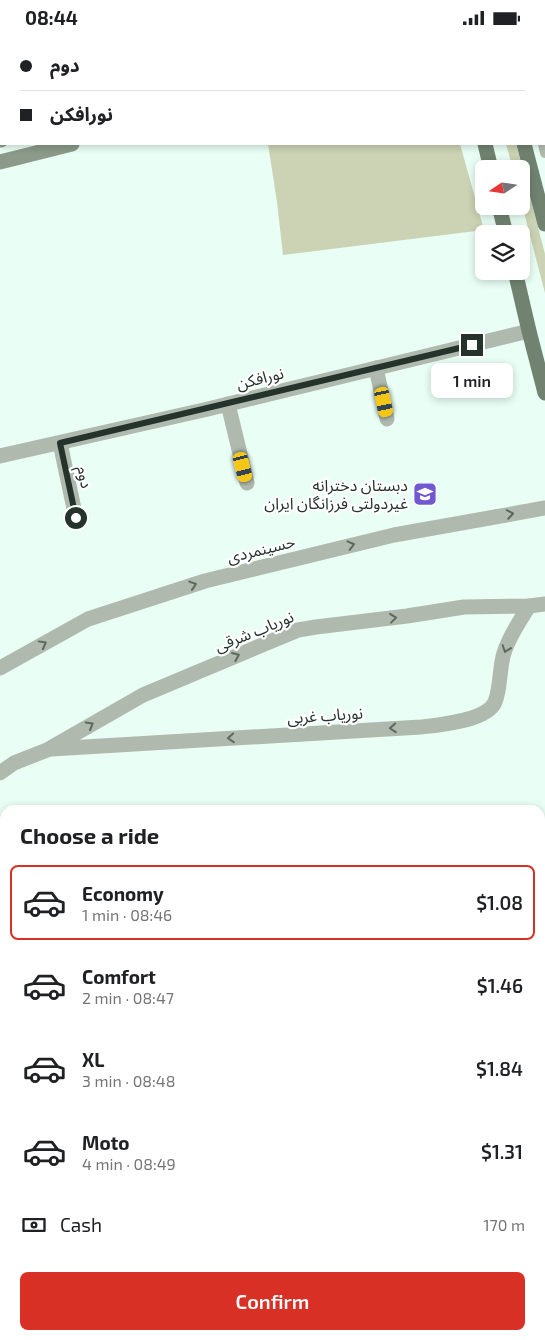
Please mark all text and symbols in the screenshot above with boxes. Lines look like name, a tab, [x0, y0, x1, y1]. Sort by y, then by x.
text: 08:44	[25, 6, 78, 29]
text: دوم	[50, 53, 80, 76]
text: نورافکن	[50, 102, 113, 125]
north arrow	[475, 160, 530, 215]
map controls	[475, 160, 530, 280]
button: layers	[475, 225, 530, 280]
route end	[461, 334, 483, 356]
street label: نورافکن	[234, 362, 286, 394]
callout: 1 min	[431, 363, 513, 397]
text: 1 min	[453, 371, 491, 390]
car	[373, 386, 394, 418]
car	[232, 451, 253, 483]
street label: دوم	[70, 464, 97, 491]
place label: دبستان دخترانه غیردولتی فرزانگان ايران	[264, 475, 408, 513]
school or university icon: دبستان دخترانه غیردولتی فرزانگان ايران	[412, 481, 438, 507]
route start	[65, 507, 87, 529]
one-way arrow	[506, 510, 515, 520]
street label: حسینمردی	[225, 531, 297, 567]
one-way arrow	[346, 540, 355, 551]
one-way arrow	[189, 580, 197, 590]
street label: نوریاب شرقی	[212, 606, 296, 656]
one-way arrow	[389, 613, 397, 624]
one-way arrow	[37, 640, 46, 650]
one-way arrow	[502, 644, 512, 653]
one-way arrow	[231, 652, 240, 662]
street label: نوریاب غربی	[286, 702, 364, 728]
one-way arrow	[84, 722, 93, 732]
one-way arrow	[389, 723, 397, 734]
one-way arrow	[227, 733, 235, 744]
text: Choose a ride	[20, 822, 159, 848]
icon: car	[22, 880, 67, 925]
text: Economy	[82, 882, 164, 905]
text: $1.08	[476, 891, 523, 914]
text: 1 min · 08:46	[82, 905, 172, 924]
icon: car	[22, 963, 67, 1008]
text: Comfort	[82, 965, 156, 988]
text: $1.46	[477, 974, 523, 997]
text: 2 min · 08:47	[82, 988, 174, 1007]
icon: car	[22, 1046, 67, 1091]
text: XL	[82, 1048, 104, 1071]
text: $1.84	[476, 1057, 523, 1080]
text: 3 min · 08:48	[82, 1071, 175, 1090]
icon: car	[22, 1129, 67, 1174]
text: Moto	[82, 1131, 130, 1154]
text: $1.31	[481, 1140, 523, 1163]
text: 4 min · 08:49	[82, 1154, 176, 1173]
icon: cash	[20, 1211, 48, 1239]
text: Cash	[60, 1213, 102, 1236]
text: 170 m	[483, 1215, 525, 1234]
button: Confirm	[20, 1272, 525, 1330]

